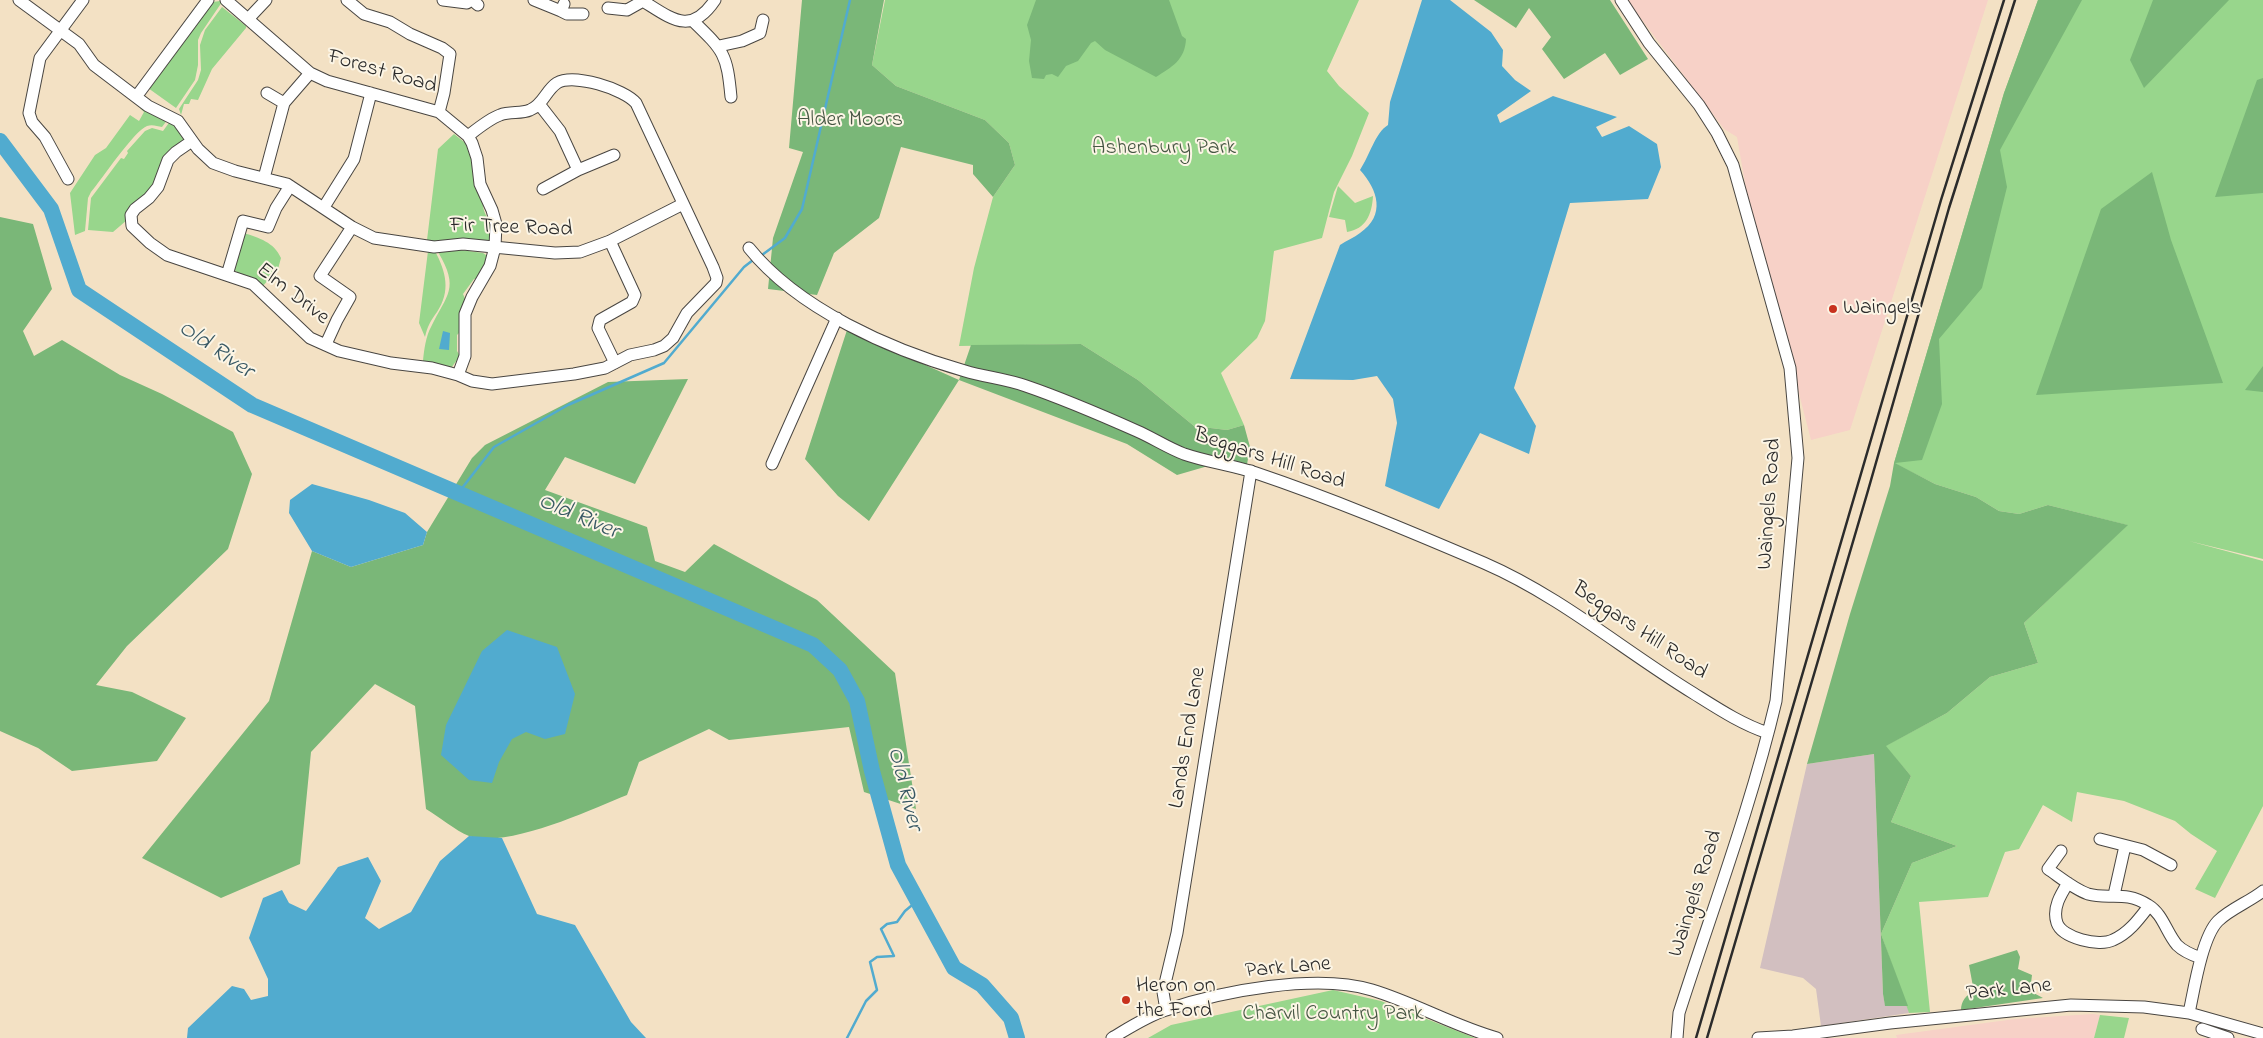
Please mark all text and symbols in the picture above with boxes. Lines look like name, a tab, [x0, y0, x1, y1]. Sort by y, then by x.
street label: Forest Road	[324, 45, 440, 101]
park label: Alder Moors	[797, 108, 903, 134]
park label: Ashenbury Park	[1092, 136, 1236, 162]
street label: Fir Tree Road	[449, 214, 573, 244]
street label: Elm Drive	[250, 258, 334, 332]
place label: Waingels	[1843, 296, 1921, 322]
marker: Waingels	[1827, 303, 1839, 315]
water label: Old River	[172, 315, 258, 387]
street label: Beggars Hill Road	[1190, 423, 1348, 497]
street label: Waingels Road	[1753, 437, 1789, 571]
water label: Old River	[533, 488, 623, 548]
street label: Beggars Hill Road	[1566, 577, 1712, 687]
street label: Lands End Lane	[1165, 665, 1213, 811]
water label: Old River	[879, 744, 927, 834]
street label: Waingels Road	[1664, 827, 1730, 961]
street label: Park Lane	[1244, 952, 1332, 986]
street label: Park Lane	[1965, 973, 2053, 1009]
place label: Heron on the Ford	[1136, 974, 1216, 1026]
marker: Heron on the Ford	[1120, 994, 1132, 1006]
park label: Charvil Country Park	[1242, 1002, 1424, 1028]

